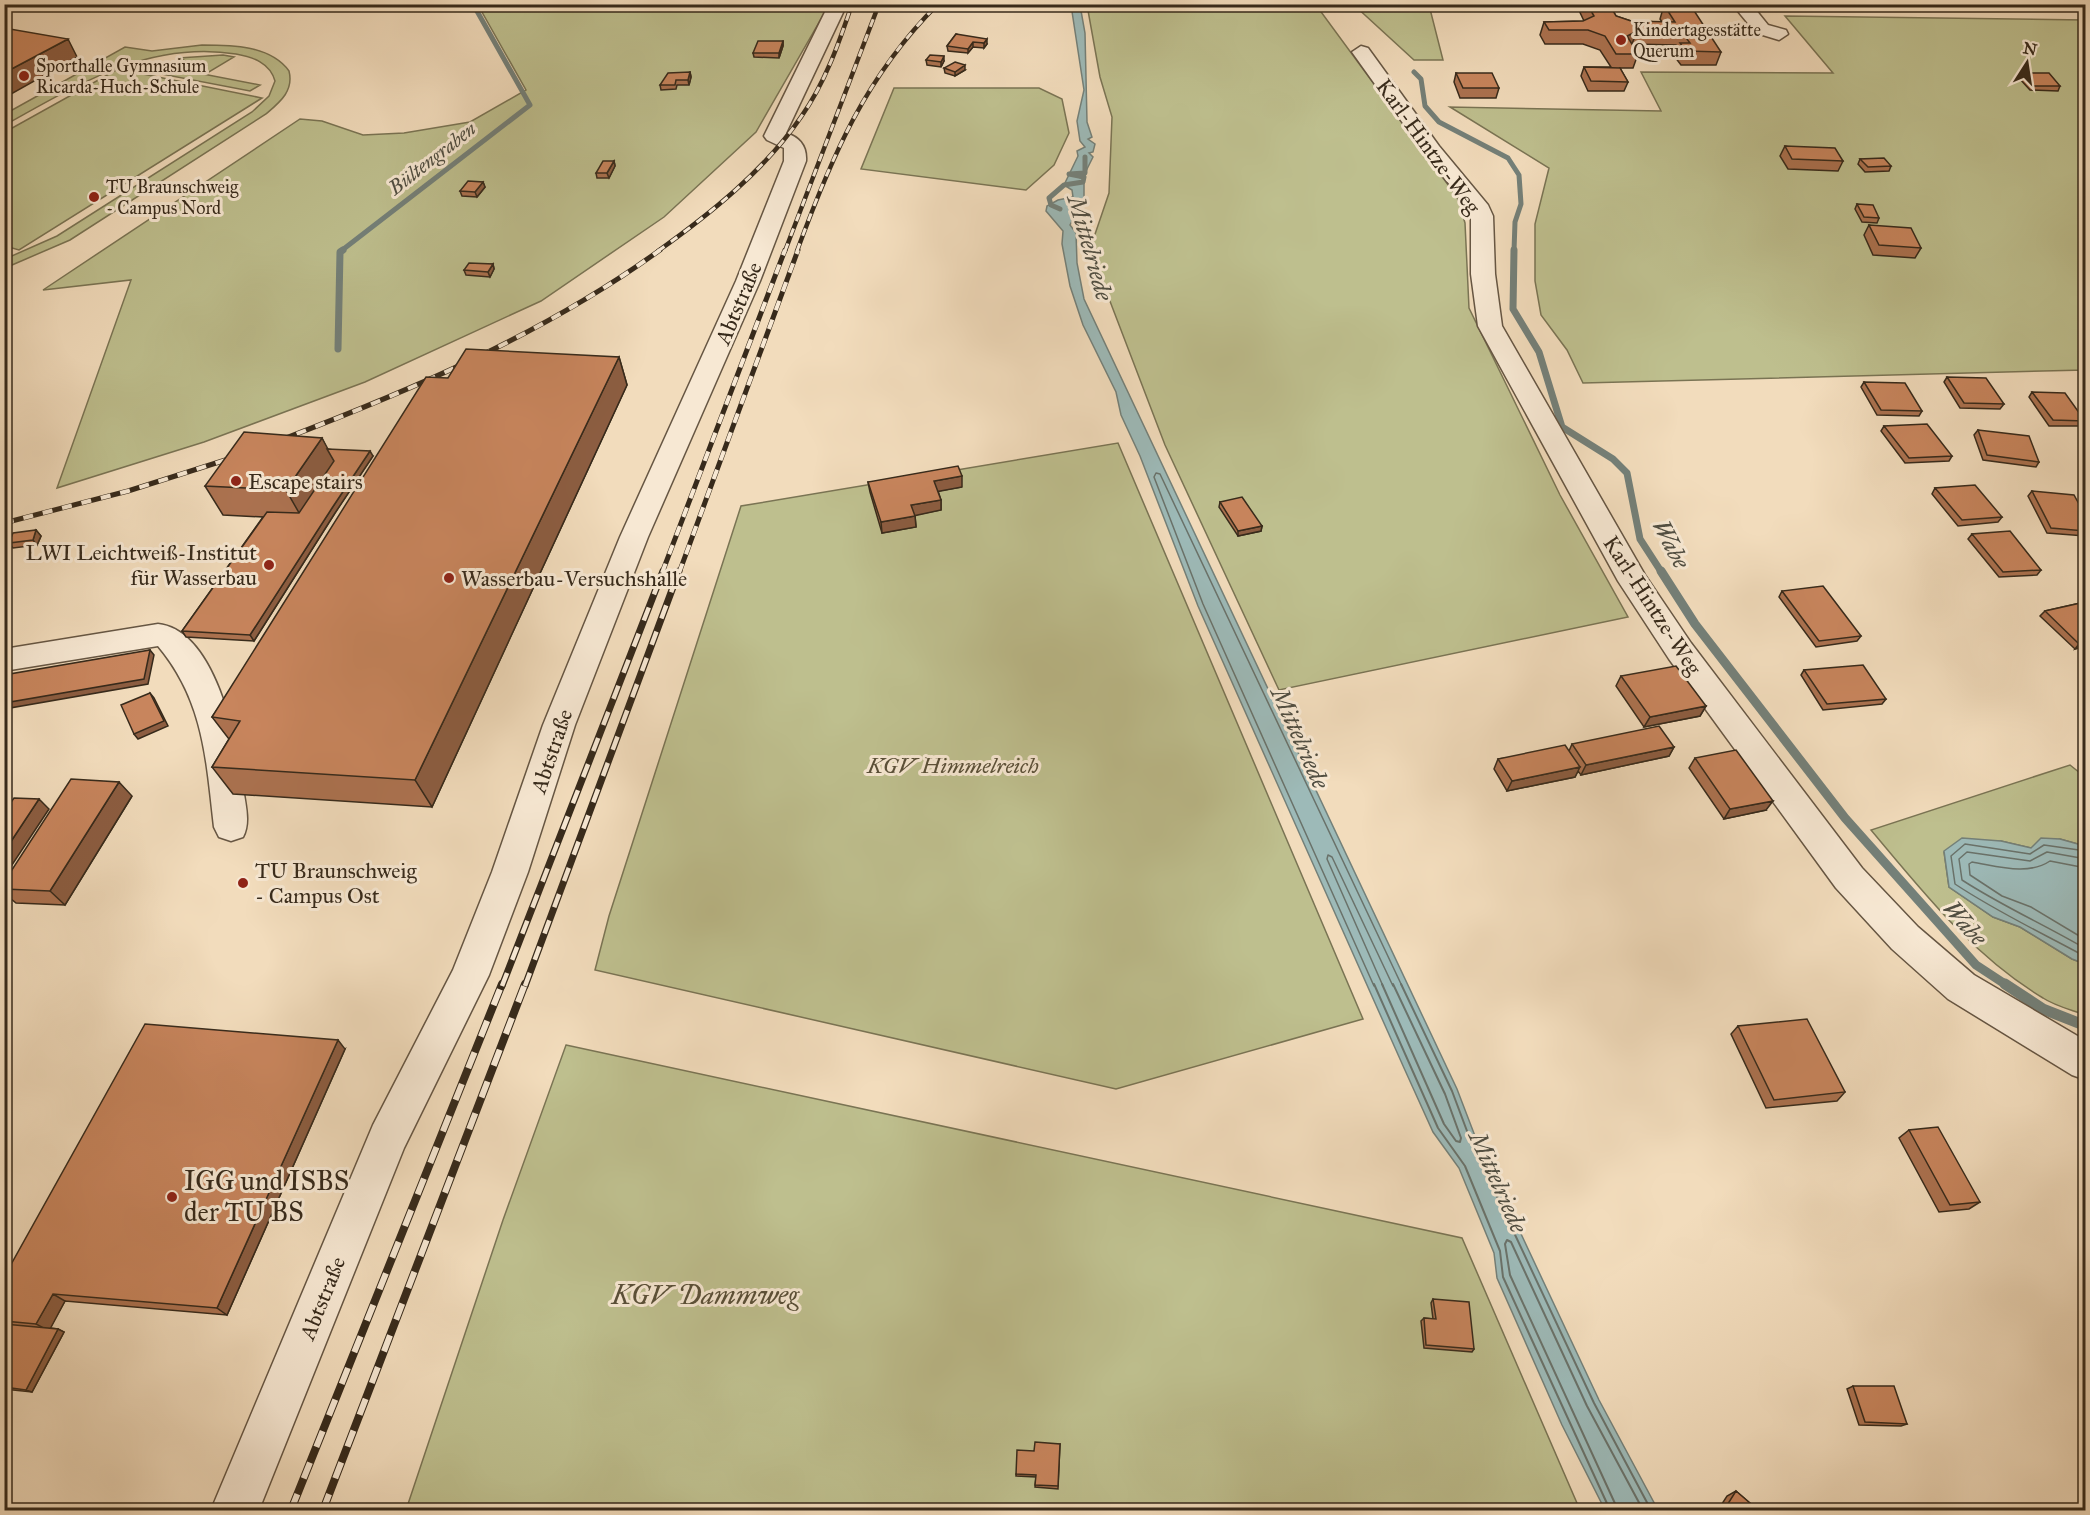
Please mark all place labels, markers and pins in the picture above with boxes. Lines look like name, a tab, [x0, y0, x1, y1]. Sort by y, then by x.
place label: Kindertagesstätte Querum	[1633, 19, 1761, 62]
marker: Kindertagesstätte Querum	[1614, 33, 1628, 47]
place label: Sporthalle Gymnasium Ricarda-Huch-Schule	[36, 55, 206, 98]
marker: Sporthalle Gymnasium Ricarda-Huch-Schule	[17, 69, 31, 83]
place label: TU Braunschweig - Campus Nord	[106, 176, 239, 219]
marker: TU Braunschweig - Campus Nord	[87, 190, 101, 204]
place label: Escape stairs	[248, 468, 363, 495]
marker: Escape stairs	[229, 474, 243, 488]
place label: LWI Leichtweiß-Institut für Wasserbau	[25, 539, 257, 591]
marker: LWI Leichtweiß-Institut für Wasserbau	[262, 558, 276, 572]
place label: Wasserbau-Versuchshalle	[461, 565, 687, 592]
marker: Wasserbau-Versuchshalle	[442, 571, 456, 585]
place label: TU Braunschweig - Campus Ost	[255, 857, 418, 909]
marker: TU Braunschweig - Campus Ost	[236, 876, 250, 890]
place label: IGG und ISBS der TU BS	[184, 1164, 349, 1228]
marker: IGG und ISBS der TU BS	[165, 1190, 179, 1204]

